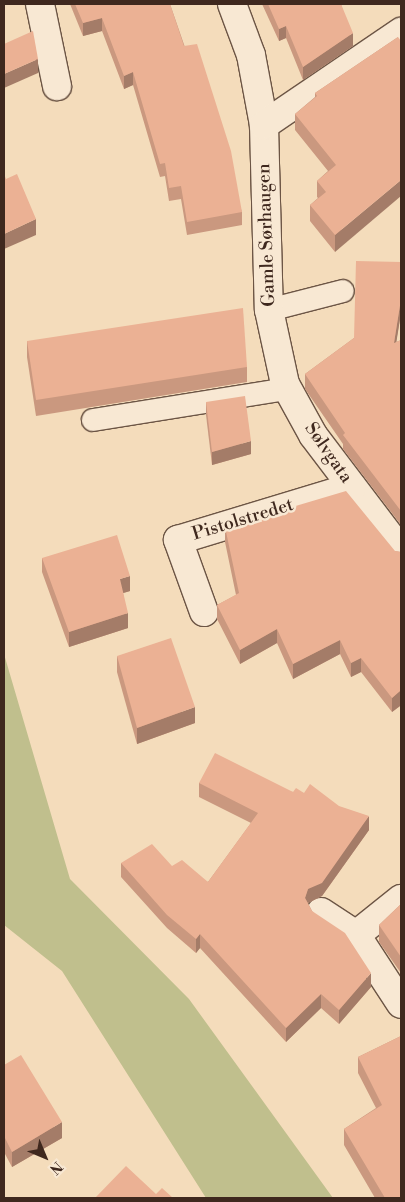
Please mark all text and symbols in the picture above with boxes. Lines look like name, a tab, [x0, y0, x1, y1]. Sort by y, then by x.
street label: Gamle Sørhaugen	[254, 163, 280, 307]
street label: Sølvgata	[299, 419, 357, 487]
street label: Pistolstredet	[190, 494, 296, 546]
north arrow	[20, 1132, 70, 1182]
text: N	[45, 1157, 66, 1178]

